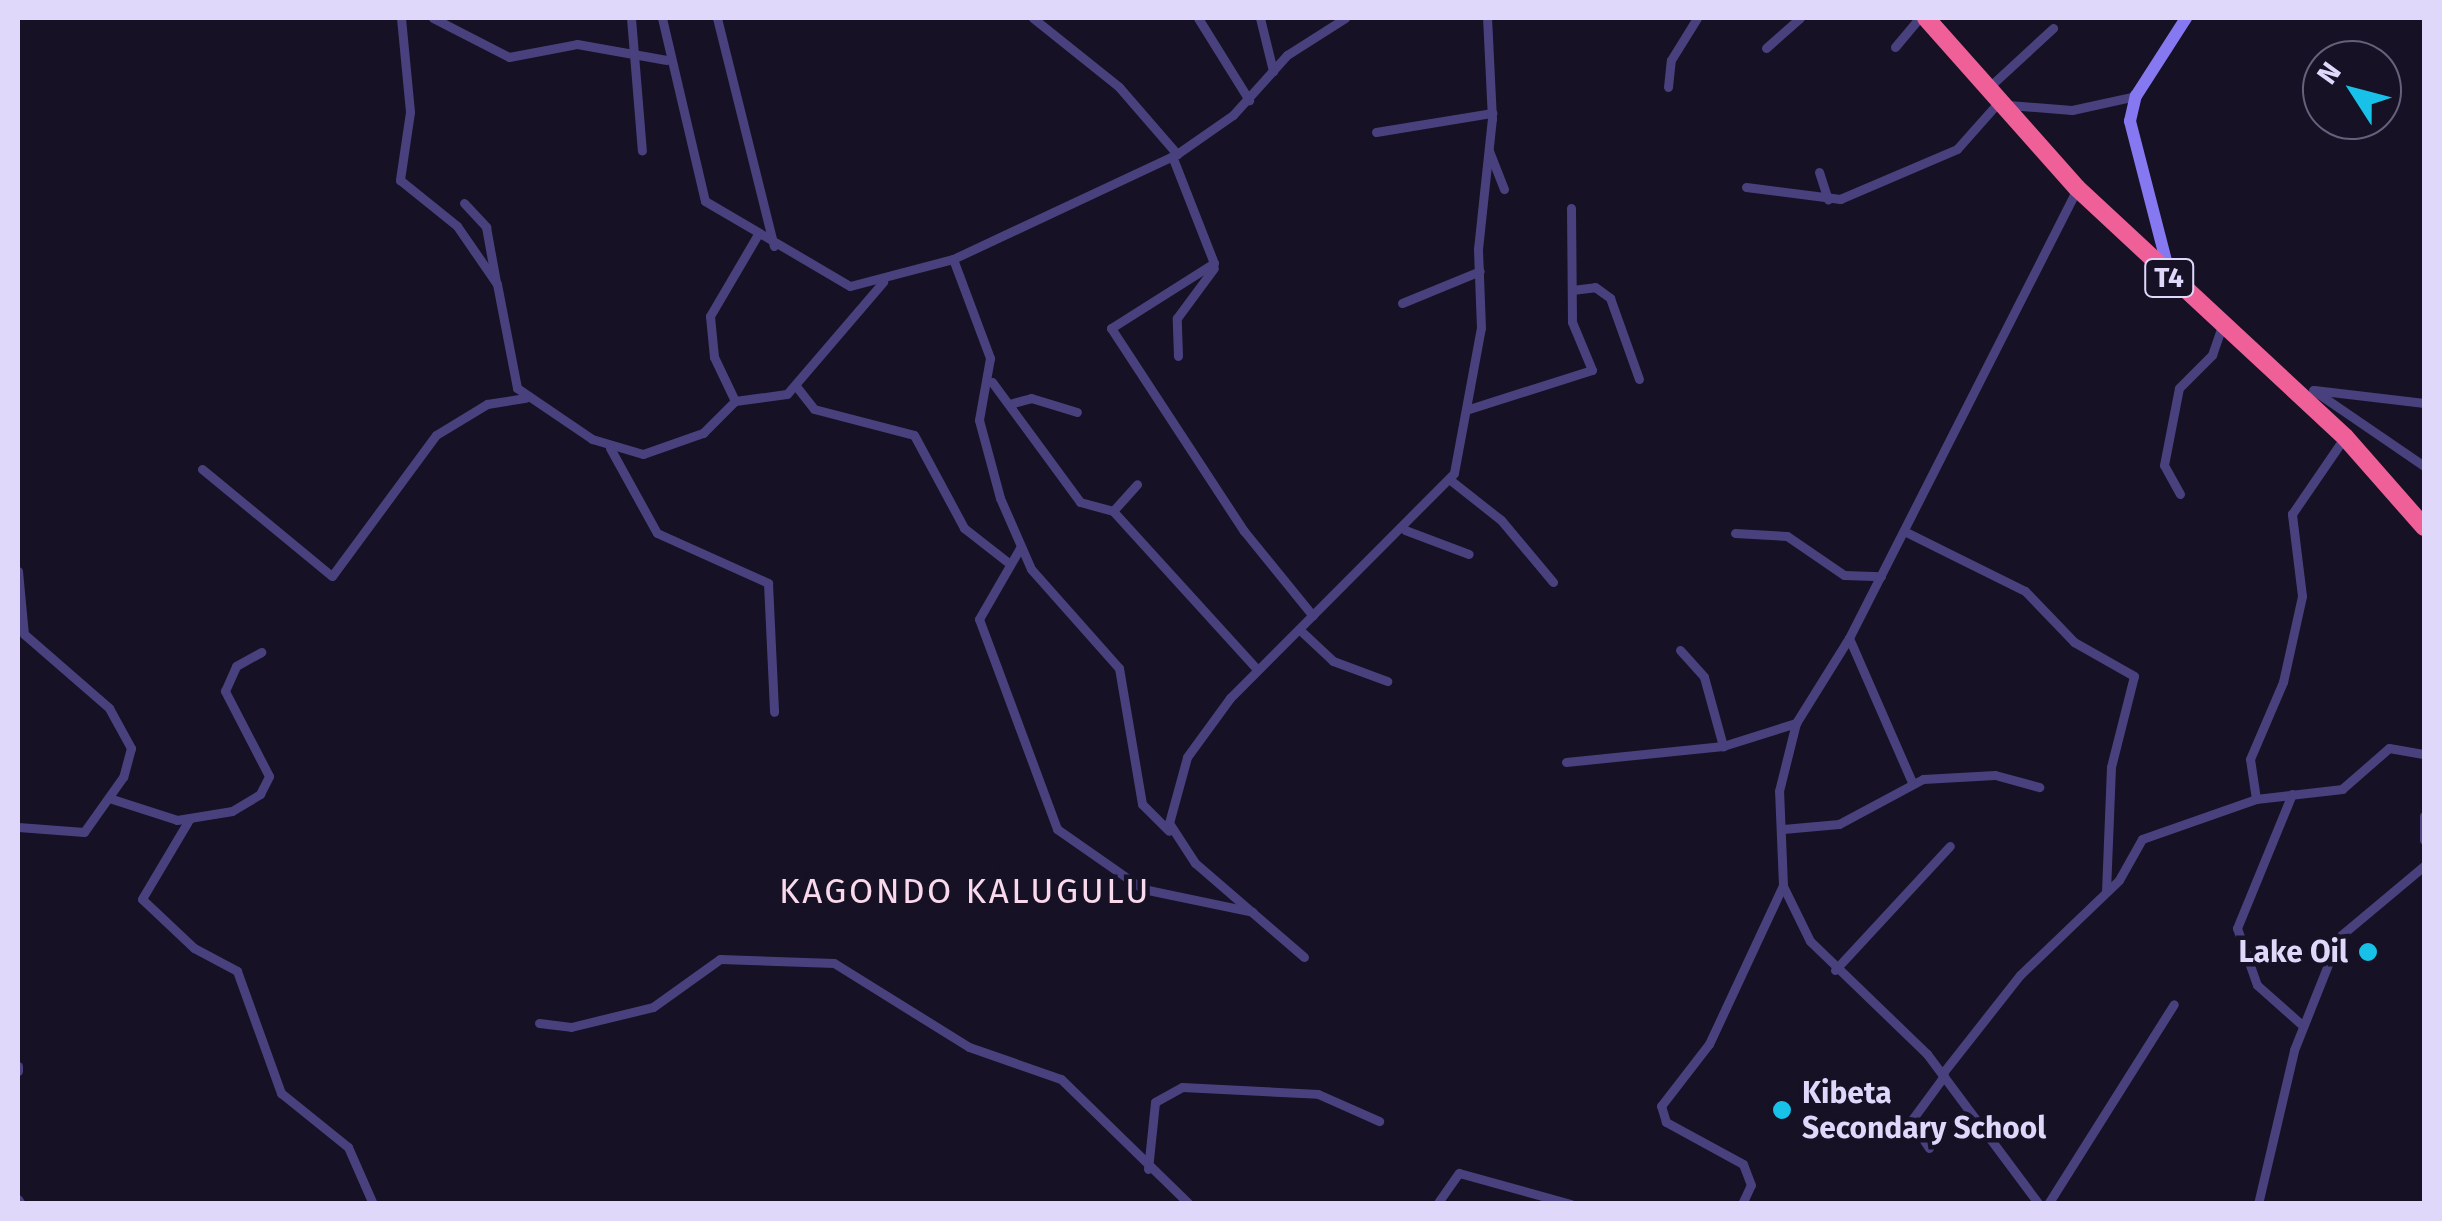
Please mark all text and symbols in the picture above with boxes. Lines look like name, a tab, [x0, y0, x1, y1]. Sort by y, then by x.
north arrow	[2302, 40, 2402, 140]
text: N	[2310, 56, 2348, 90]
road number: T4	[2144, 255, 2194, 301]
district label: KAGONDO KALUGULU	[779, 870, 1151, 912]
place label: Lake Oil	[2239, 934, 2348, 970]
marker: Lake Oil	[2357, 941, 2379, 963]
place label: Kibeta Secondary School	[1802, 1075, 2046, 1146]
marker: Kibeta Secondary School	[1771, 1099, 1793, 1121]

